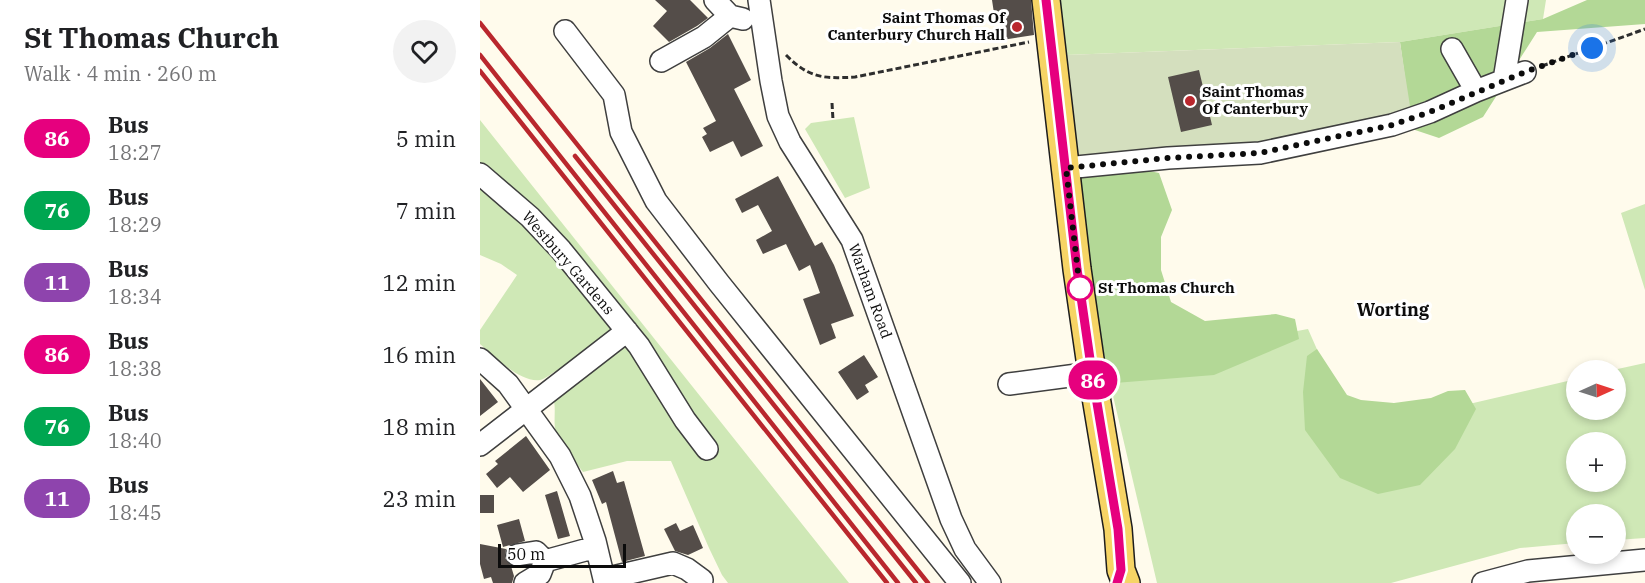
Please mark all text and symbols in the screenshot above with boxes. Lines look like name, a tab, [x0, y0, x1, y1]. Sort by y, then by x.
place label: Saint Thomas Of Canterbury Church Hall	[828, 8, 1006, 44]
text: St Thomas Church	[24, 19, 279, 56]
button: heart	[393, 20, 456, 83]
marker: Saint Thomas Of Canterbury Church Hall	[1010, 20, 1024, 34]
your location	[1577, 33, 1607, 63]
text: Walk · 4 min · 260 m	[24, 60, 217, 87]
place label: Saint Thomas Of Canterbury	[1202, 82, 1308, 118]
marker: Saint Thomas Of Canterbury	[1183, 94, 1197, 108]
text: Bus	[108, 110, 149, 139]
text: 86	[44, 124, 70, 152]
text: 5 min	[396, 124, 456, 153]
text: 18:27	[108, 139, 162, 166]
text: Bus	[108, 182, 149, 211]
text: 76	[44, 196, 70, 224]
text: 7 min	[396, 196, 456, 225]
street label: Westbury Gardens	[518, 207, 619, 318]
text: 18:29	[108, 211, 162, 238]
street label: Warham Road	[845, 241, 896, 341]
text: Bus	[108, 254, 149, 283]
text: 11	[44, 268, 70, 296]
text: 12 min	[383, 268, 456, 297]
marker: St Thomas Church	[1067, 275, 1093, 301]
place label: St Thomas Church	[1098, 278, 1235, 297]
text: 18:34	[108, 283, 162, 310]
district label: Worting	[1357, 298, 1430, 321]
text: Bus	[108, 326, 149, 355]
text: 86	[44, 340, 70, 368]
text: 16 min	[383, 340, 456, 369]
text: 18:38	[108, 355, 162, 382]
line badge: 86	[1066, 360, 1120, 400]
north arrow	[1566, 360, 1626, 420]
map controls	[1566, 360, 1626, 564]
text: 86	[1080, 366, 1106, 394]
text: Bus	[108, 398, 149, 427]
text: 76	[44, 412, 70, 440]
text: 18 min	[383, 412, 456, 441]
text: 18:40	[108, 427, 162, 454]
button: +	[1566, 432, 1626, 492]
text: Bus	[108, 470, 149, 499]
text: 11	[44, 484, 70, 512]
text: 23 min	[383, 484, 456, 513]
text: 18:45	[108, 499, 162, 526]
button: −	[1566, 504, 1626, 564]
scale bar	[498, 541, 626, 568]
text: 50 m	[507, 544, 545, 564]

